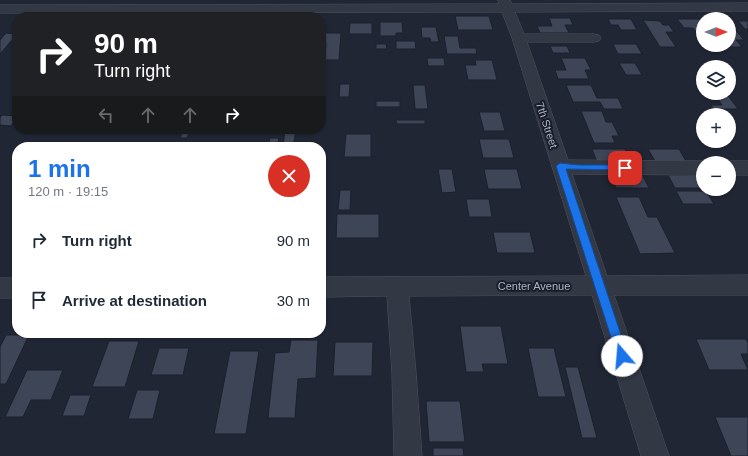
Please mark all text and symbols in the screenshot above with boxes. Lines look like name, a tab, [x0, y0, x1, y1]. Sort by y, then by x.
north arrow	[696, 12, 736, 52]
map controls	[696, 12, 736, 196]
icon: right	[28, 28, 80, 80]
text: 90 m	[94, 28, 158, 59]
button: layers	[696, 60, 736, 100]
text: Turn right	[94, 61, 170, 81]
street label: 7th Street	[534, 100, 560, 150]
icon: left	[95, 104, 117, 126]
icon: ahead	[137, 104, 159, 126]
icon: ahead	[179, 104, 201, 126]
icon: right	[221, 104, 243, 126]
button: +	[696, 108, 736, 148]
pin	[608, 151, 642, 185]
text: 1 min	[28, 155, 91, 182]
button: close	[268, 155, 310, 197]
button: −	[696, 156, 736, 196]
icon: arrive	[614, 157, 636, 179]
text: 120 m · 19:15	[28, 184, 108, 199]
icon: right	[28, 229, 50, 251]
text: Turn right	[62, 232, 132, 249]
text: 90 m	[277, 232, 310, 249]
street label: Center Avenue	[498, 280, 570, 292]
icon: arrive	[28, 289, 50, 311]
text: Arrive at destination	[62, 292, 207, 309]
text: 30 m	[277, 292, 310, 309]
position arrow	[601, 335, 643, 377]

